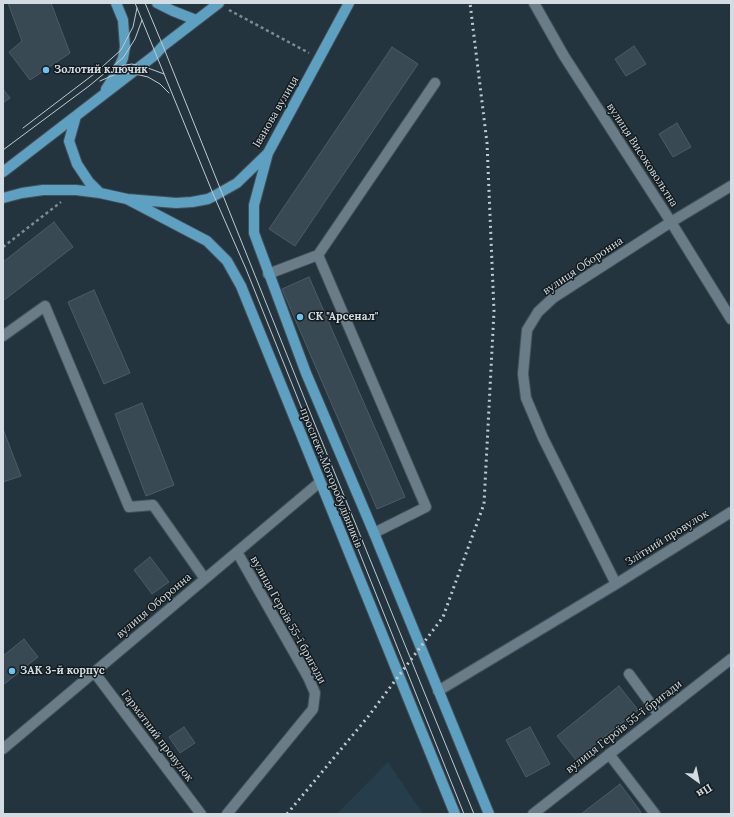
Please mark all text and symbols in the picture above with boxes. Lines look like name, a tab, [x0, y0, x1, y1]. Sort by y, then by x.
place label: Золотий ключик	[54, 63, 148, 77]
marker: Золотий ключик	[41, 65, 51, 75]
street label: Іванова вулиця	[250, 74, 302, 150]
street label: вулиця Високовольтна	[604, 101, 680, 209]
street label: вулиця Оборонна	[540, 234, 626, 298]
place label: СК "Арсенал"	[308, 310, 378, 324]
marker: СК "Арсенал"	[295, 312, 305, 322]
street label: проспект Моторобудівників	[297, 406, 365, 550]
street label: Злітний провулок	[623, 507, 711, 569]
street label: вулиця Героїв 55-ї бригади	[247, 554, 329, 686]
street label: вулиця Оборонна	[114, 571, 194, 641]
place label: ЗАК 3-й корпус	[20, 664, 105, 678]
marker: ЗАК 3-й корпус	[7, 666, 17, 676]
street label: вулиця Героїв 55-ї бригади	[563, 677, 685, 777]
street label: Гарматний провулок	[118, 688, 196, 784]
north arrow	[678, 761, 718, 801]
text: Пн	[694, 781, 715, 801]

